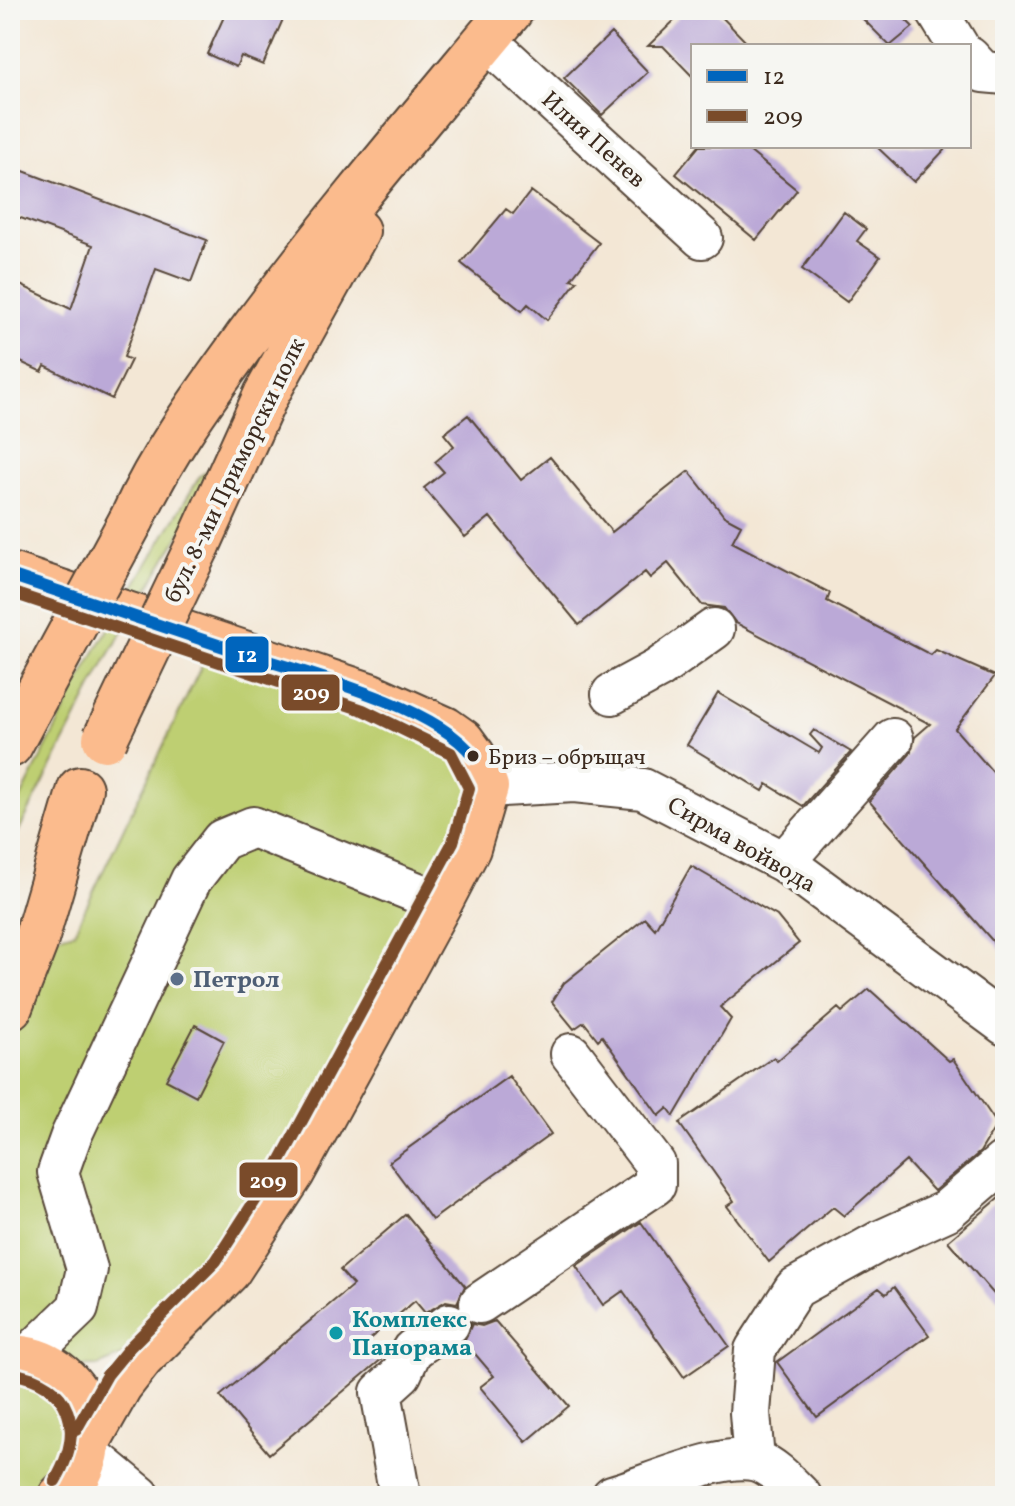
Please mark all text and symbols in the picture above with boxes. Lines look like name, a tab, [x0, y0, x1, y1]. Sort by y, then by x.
legend	[691, 44, 971, 148]
text: 12	[763, 61, 785, 95]
street label: Илия Пенев	[533, 84, 653, 197]
text: 209	[763, 101, 803, 135]
street label: бул. 8-ми Приморски полк	[157, 332, 315, 609]
line badge: 12	[224, 635, 270, 674]
text: 12	[237, 641, 257, 672]
line badge: 209	[280, 673, 341, 712]
text: 209	[292, 679, 330, 710]
place label: Бриз – обръщач	[488, 743, 646, 774]
marker: Бриз – обръщач	[465, 748, 481, 764]
street label: Сирма войвода	[660, 789, 822, 902]
place label: Петрол	[193, 964, 280, 998]
marker: Петрол	[168, 970, 186, 988]
line badge: 209	[238, 1161, 299, 1199]
text: 209	[249, 1167, 287, 1198]
place label: Комплекс Панорама	[352, 1304, 472, 1366]
marker: Комплекс Панорама	[327, 1324, 345, 1342]

